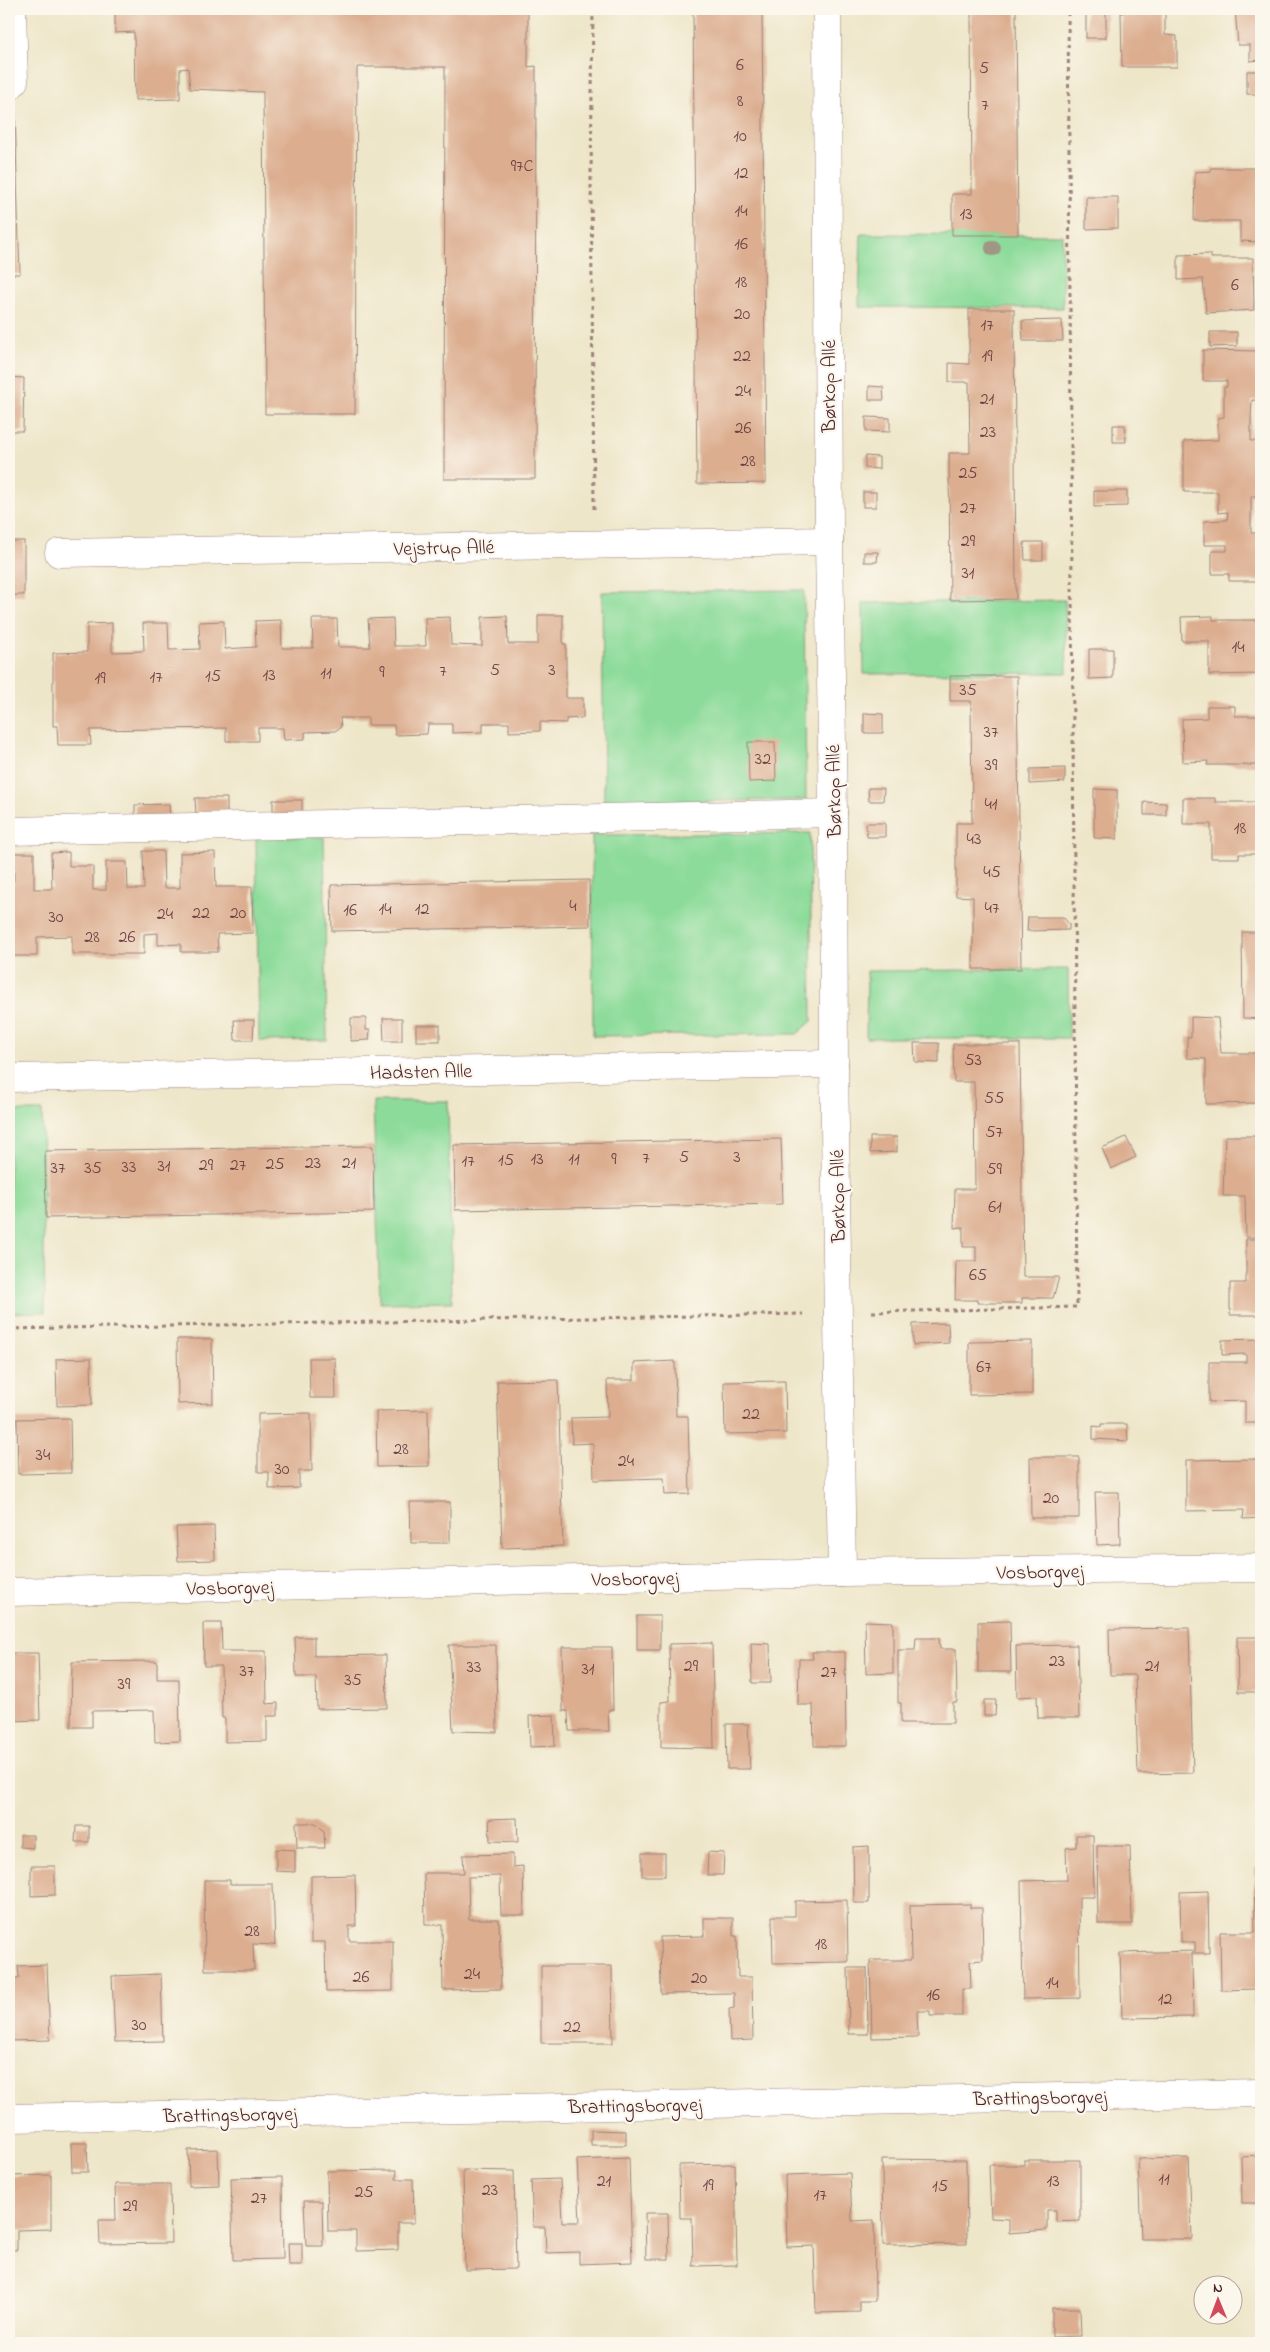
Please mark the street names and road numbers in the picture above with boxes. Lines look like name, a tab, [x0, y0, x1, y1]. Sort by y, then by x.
street label: Børkop Allé	[816, 339, 845, 434]
street label: Vejstrup Allé	[392, 534, 495, 565]
street label: Børkop Allé	[820, 744, 851, 839]
street label: Hadsten Alle	[370, 1058, 473, 1089]
street label: Børkop Allé	[824, 1149, 855, 1244]
street label: Vosborgvej	[995, 1558, 1085, 1590]
street label: Vosborgvej	[590, 1565, 680, 1597]
street label: Vosborgvej	[185, 1574, 275, 1606]
street label: Brattingsborgvej	[972, 2084, 1108, 2116]
street label: Brattingsborgvej	[567, 2092, 703, 2124]
street label: Brattingsborgvej	[162, 2101, 298, 2133]

